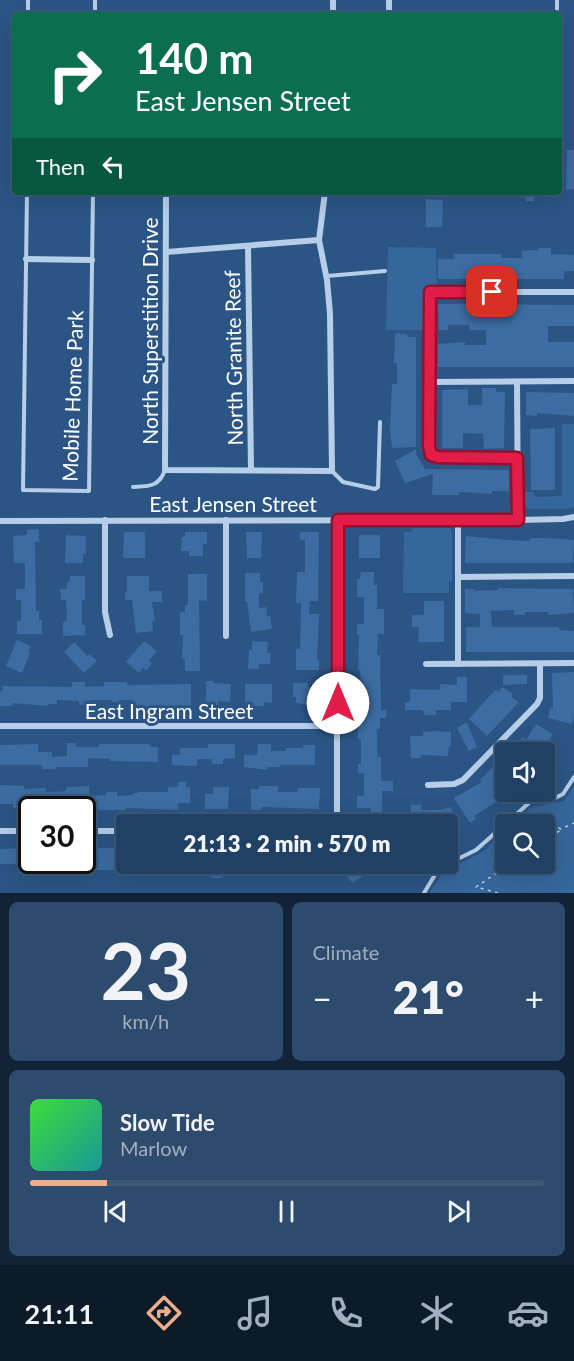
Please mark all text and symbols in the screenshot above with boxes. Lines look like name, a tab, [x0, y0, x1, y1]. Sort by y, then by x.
text: 140 m	[135, 33, 253, 83]
icon: right	[36, 36, 114, 114]
text: East Jensen Street	[135, 84, 351, 117]
icon: left	[97, 150, 130, 183]
text: Then	[36, 153, 85, 180]
street label: North Superstition Drive	[137, 217, 162, 445]
pin	[466, 266, 517, 317]
street label: North Granite Reef	[219, 269, 247, 446]
icon: arrive	[475, 275, 508, 308]
street label: Mobile Home Park	[57, 309, 87, 482]
street label: East Jensen Street	[149, 491, 317, 516]
position arrow	[306, 671, 370, 735]
street label: East Ingram Street	[85, 698, 254, 723]
map controls	[495, 742, 555, 874]
button: sound	[495, 742, 555, 802]
speed limit sign: 30	[18, 796, 96, 874]
button: search	[495, 814, 555, 874]
text: 21:13 · 2 min · 570 m	[184, 830, 390, 857]
text: 23	[101, 923, 191, 1017]
text: Climate	[313, 940, 379, 964]
text: 21°	[393, 970, 464, 1024]
text: −	[313, 978, 332, 1018]
text: +	[525, 978, 544, 1018]
text: km/h	[122, 1009, 169, 1033]
text: Slow Tide	[120, 1109, 215, 1136]
text: Marlow	[120, 1136, 187, 1160]
icon: previous	[99, 1195, 132, 1228]
icon: pause	[270, 1195, 303, 1228]
icon: next	[442, 1195, 475, 1228]
icon: directions	[143, 1292, 185, 1334]
icon: music	[234, 1292, 276, 1334]
icon: phone	[325, 1292, 367, 1334]
icon: climate	[416, 1292, 458, 1334]
icon: car	[507, 1292, 549, 1334]
text: 21:11	[25, 1297, 94, 1330]

